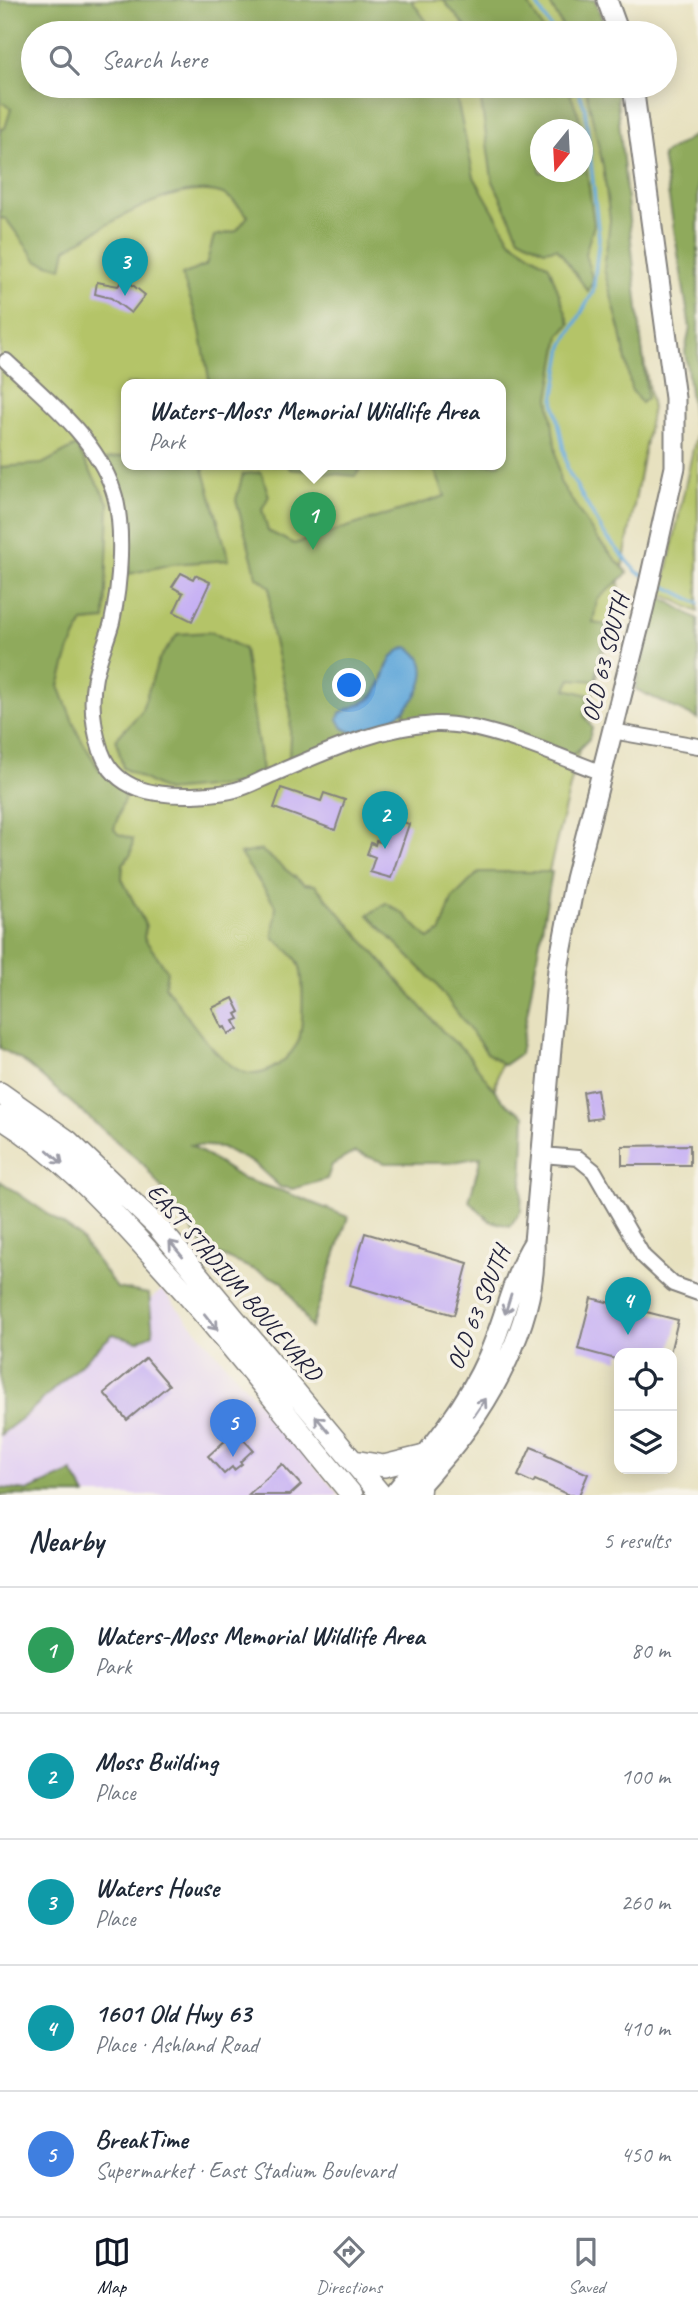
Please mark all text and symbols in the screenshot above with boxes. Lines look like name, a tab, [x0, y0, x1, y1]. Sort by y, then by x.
search box	[21, 21, 677, 98]
icon: search	[45, 41, 83, 79]
text: Search here	[101, 43, 207, 76]
north arrow	[530, 119, 593, 182]
pin: 3	[102, 238, 148, 296]
popup	[121, 379, 506, 470]
text: Waters-Moss Memorial Wildlife Area	[149, 394, 478, 427]
text: Park	[149, 427, 185, 456]
pin: 1	[290, 492, 336, 550]
street label: OLD 63 SOUTH	[575, 587, 636, 725]
your location	[332, 668, 366, 702]
pin: 2	[362, 791, 408, 849]
one-way arrow	[46, 1149, 64, 1165]
street label: EAST STADIUM BOULEVARD	[141, 1177, 330, 1389]
street label: OLD 63 SOUTH	[440, 1238, 518, 1374]
one-way arrow	[168, 1240, 184, 1258]
pin: 4	[605, 1277, 651, 1335]
one-way arrow	[500, 1293, 513, 1315]
one-way arrow	[203, 1313, 219, 1331]
map controls	[614, 1348, 677, 1474]
button: locate	[614, 1348, 677, 1411]
one-way arrow	[473, 1398, 487, 1417]
pin: 5	[210, 1399, 256, 1457]
button: layers	[614, 1411, 677, 1474]
one-way arrow	[314, 1415, 330, 1433]
text: Nearby	[28, 1522, 104, 1560]
text: 5 results	[603, 1526, 670, 1555]
text: Waters-Moss Memorial Wildlife Area	[95, 1619, 424, 1652]
text: 1	[46, 1636, 56, 1665]
text: 80 m	[631, 1636, 670, 1665]
text: Park	[95, 1652, 131, 1681]
text: Moss Building	[95, 1745, 218, 1778]
text: 2	[46, 1762, 56, 1791]
text: 100 m	[621, 1762, 670, 1791]
text: Place	[95, 1778, 135, 1807]
text: Waters House	[95, 1871, 219, 1904]
text: 3	[46, 1888, 56, 1917]
text: 260 m	[621, 1888, 670, 1917]
text: Place	[95, 1904, 135, 1933]
text: 1601 Old Hwy 63	[95, 1997, 251, 2030]
text: 4	[46, 2014, 56, 2043]
text: 410 m	[621, 2014, 670, 2043]
text: Place · Ashland Road	[95, 2030, 258, 2059]
text: BreakTime	[95, 2123, 188, 2156]
text: 5	[46, 2140, 56, 2169]
text: 450 m	[621, 2140, 670, 2169]
text: Supermarket · East Stadium Boulevard	[95, 2156, 395, 2185]
tab: Map	[93, 2233, 131, 2299]
tab: Directions	[316, 2233, 382, 2299]
tab: Saved	[567, 2233, 605, 2299]

